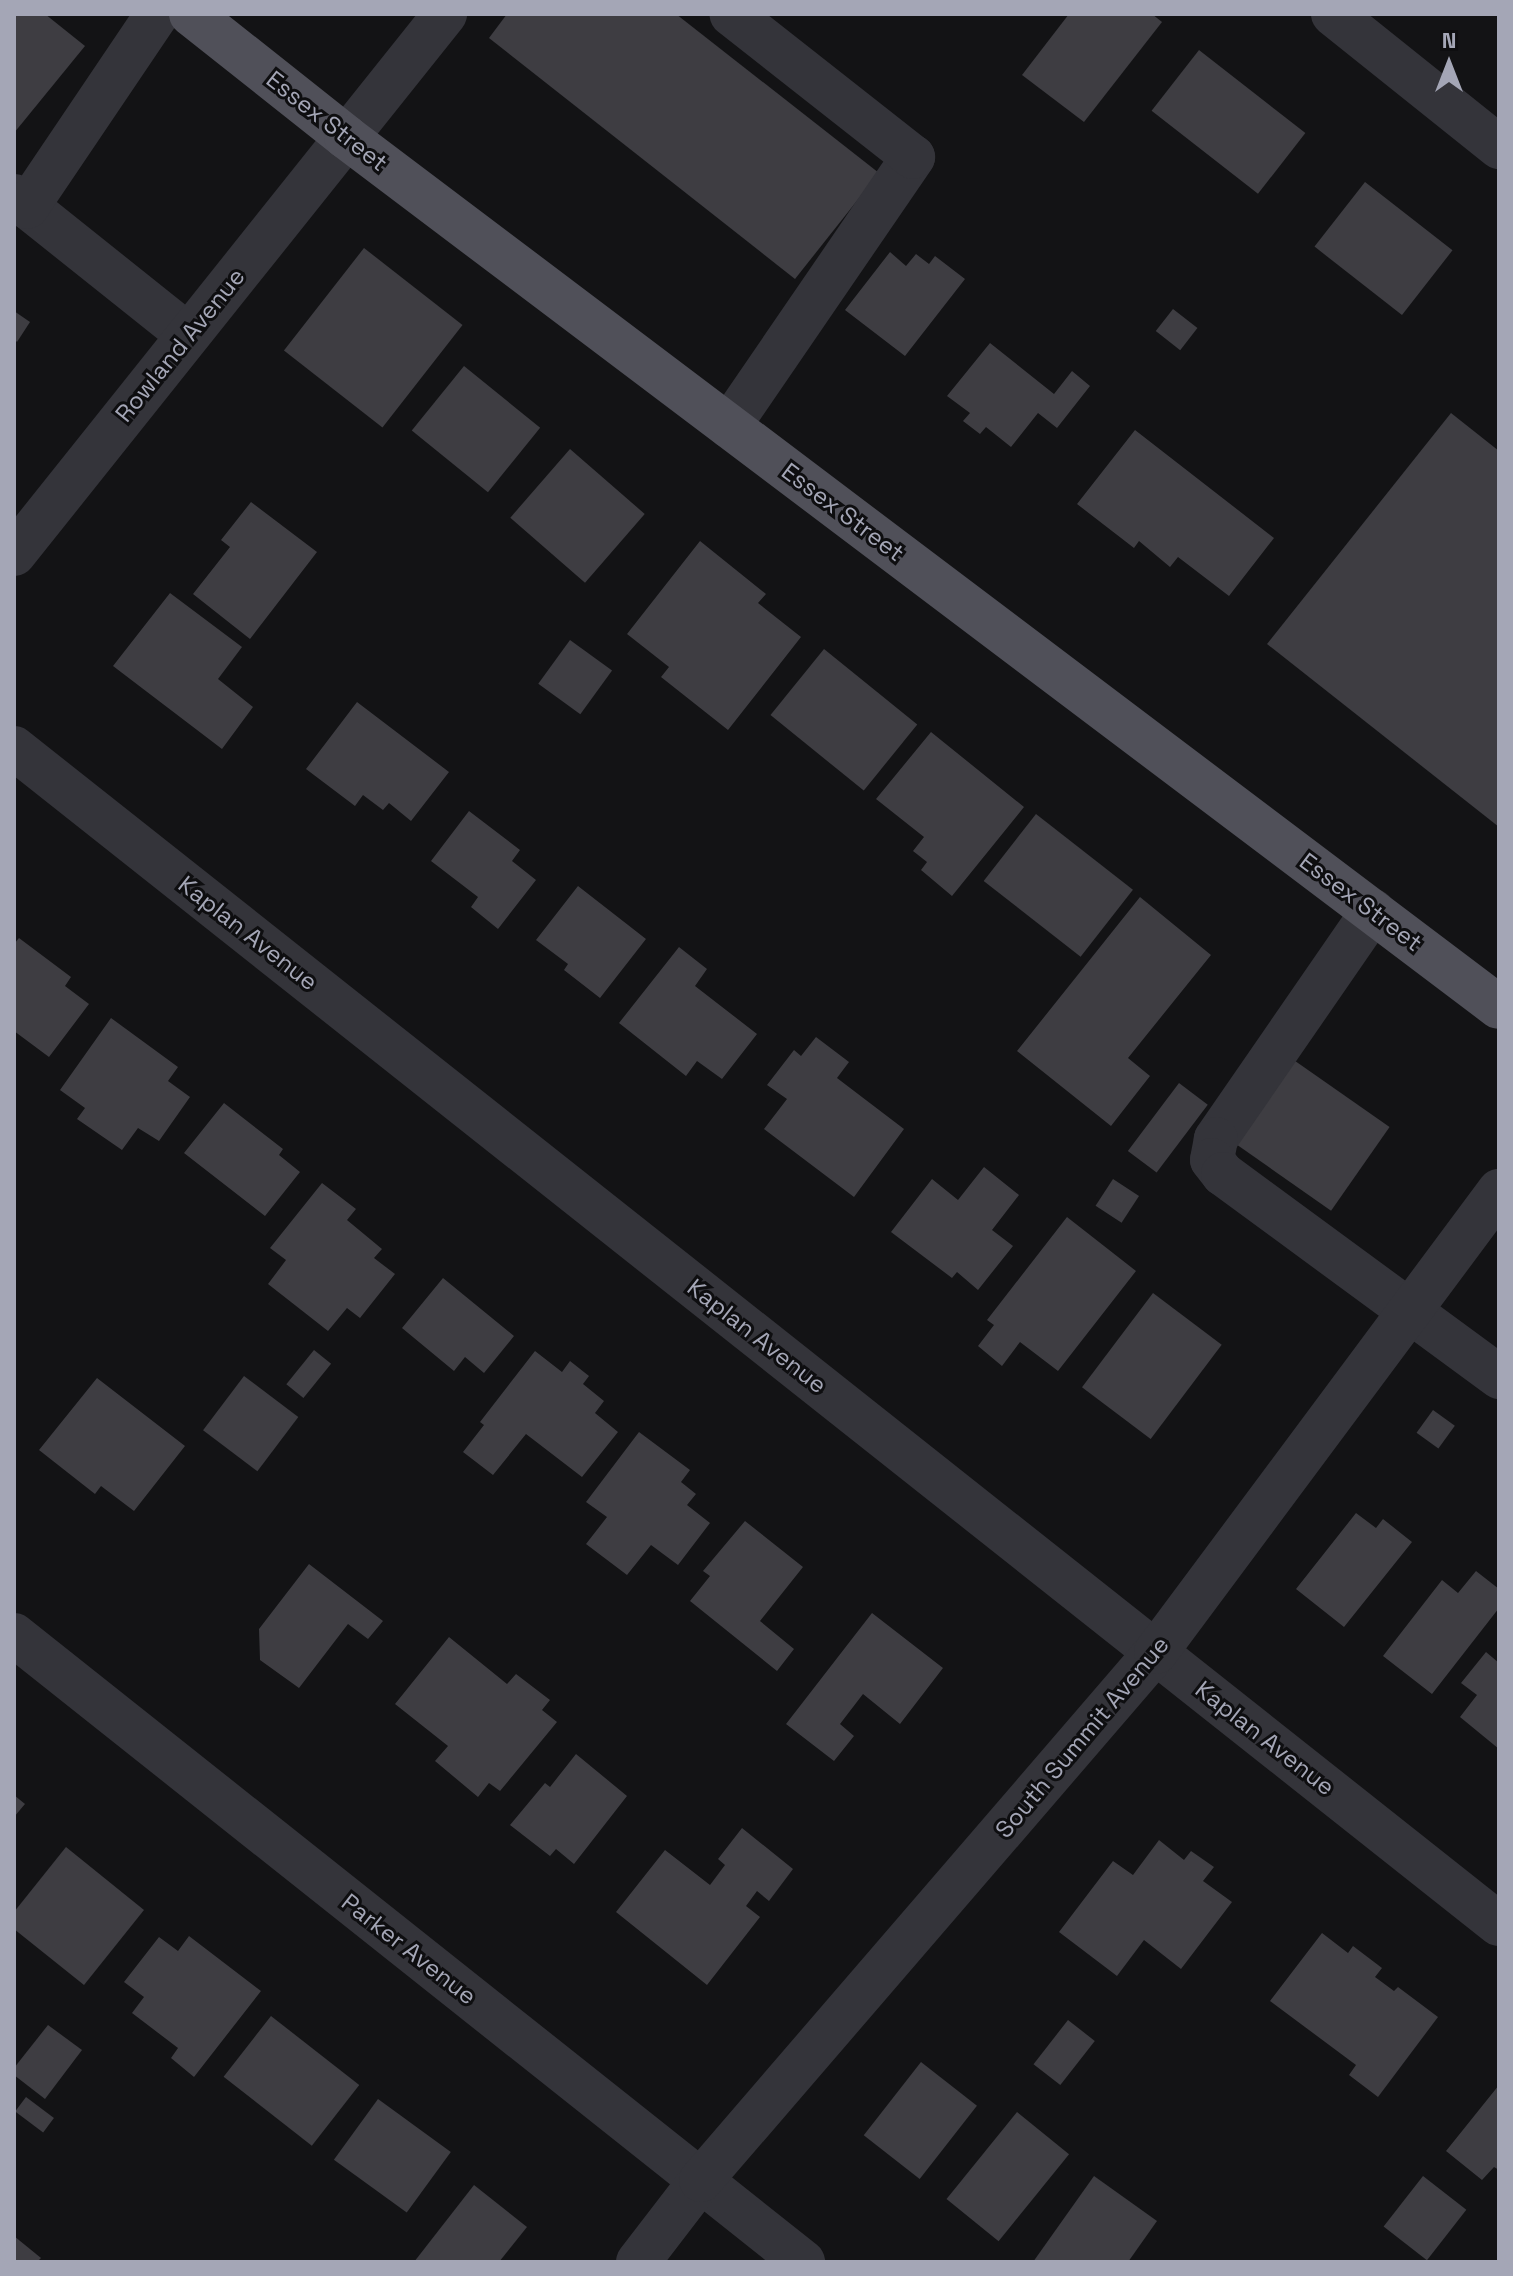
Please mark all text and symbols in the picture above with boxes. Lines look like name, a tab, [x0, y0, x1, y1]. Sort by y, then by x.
north arrow	[1409, 24, 1489, 104]
text: N	[1442, 26, 1456, 54]
street label: Essex Street	[261, 65, 393, 177]
street label: Rowland Avenue	[109, 262, 251, 428]
street label: Essex Street	[776, 457, 910, 567]
street label: Essex Street	[1294, 847, 1428, 957]
street label: Kaplan Avenue	[172, 870, 324, 996]
street label: Kaplan Avenue	[681, 1273, 833, 1399]
street label: South Summit Avenue	[989, 1630, 1175, 1844]
street label: Kaplan Avenue	[1189, 1675, 1341, 1801]
street label: Parker Avenue	[336, 1887, 482, 2011]

